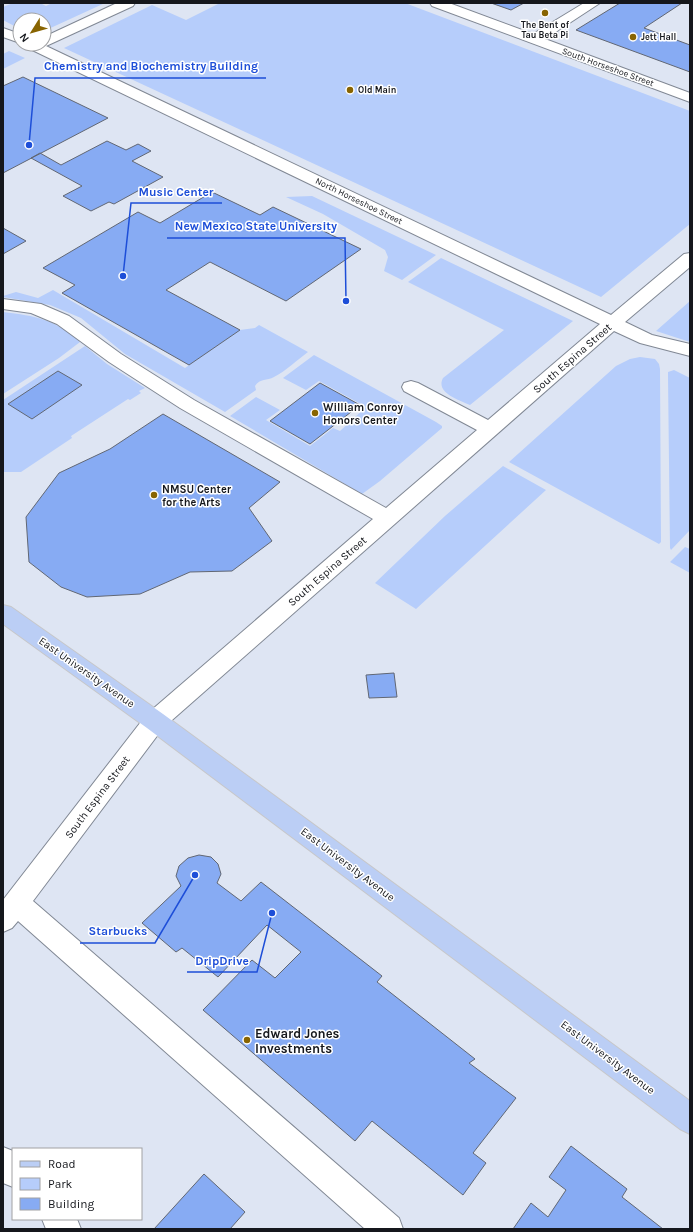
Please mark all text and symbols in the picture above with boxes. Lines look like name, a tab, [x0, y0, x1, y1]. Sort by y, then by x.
marker: The Bent of Tau Beta Pi	[540, 8, 550, 18]
north arrow	[12, 12, 52, 52]
place label: The Bent of Tau Beta Pi	[521, 20, 570, 40]
text: N	[17, 31, 32, 45]
marker: Jett Hall	[628, 32, 638, 42]
place label: Jett Hall	[641, 32, 676, 42]
street label: South Horseshoe Street	[561, 46, 656, 88]
callout: Chemistry and Biochemistry Building	[35, 54, 266, 78]
text: Chemistry and Biochemistry Building	[44, 59, 258, 73]
marker: Old Main	[345, 85, 355, 95]
place label: Old Main	[358, 85, 396, 95]
street label: North Horseshoe Street	[314, 176, 405, 227]
callout: Music Center	[131, 179, 222, 203]
text: Music Center	[139, 185, 214, 199]
callout: New Mexico State University	[167, 214, 345, 238]
text: New Mexico State University	[175, 219, 337, 233]
street label: South Espina Street	[530, 321, 614, 396]
place label: William Conroy Honors Center	[323, 401, 404, 427]
marker: William Conroy Honors Center	[310, 408, 320, 418]
place label: NMSU Center for the Arts	[162, 483, 232, 509]
marker: NMSU Center for the Arts	[149, 490, 159, 500]
street label: South Espina Street	[285, 534, 369, 609]
street label: East University Avenue	[36, 634, 137, 711]
street label: South Espina Street	[62, 754, 133, 841]
street label: East University Avenue	[298, 825, 397, 904]
callout: Starbucks	[80, 919, 155, 943]
text: Starbucks	[89, 924, 147, 938]
callout: DripDrive	[187, 948, 257, 972]
text: DripDrive	[195, 954, 249, 968]
street label: East University Avenue	[558, 1018, 657, 1097]
place label: Edward Jones Investments	[255, 1026, 340, 1056]
marker: Edward Jones Investments	[242, 1035, 252, 1045]
legend	[12, 1148, 142, 1220]
text: Road	[48, 1157, 76, 1171]
text: Park	[48, 1177, 73, 1191]
text: Building	[48, 1197, 95, 1211]

